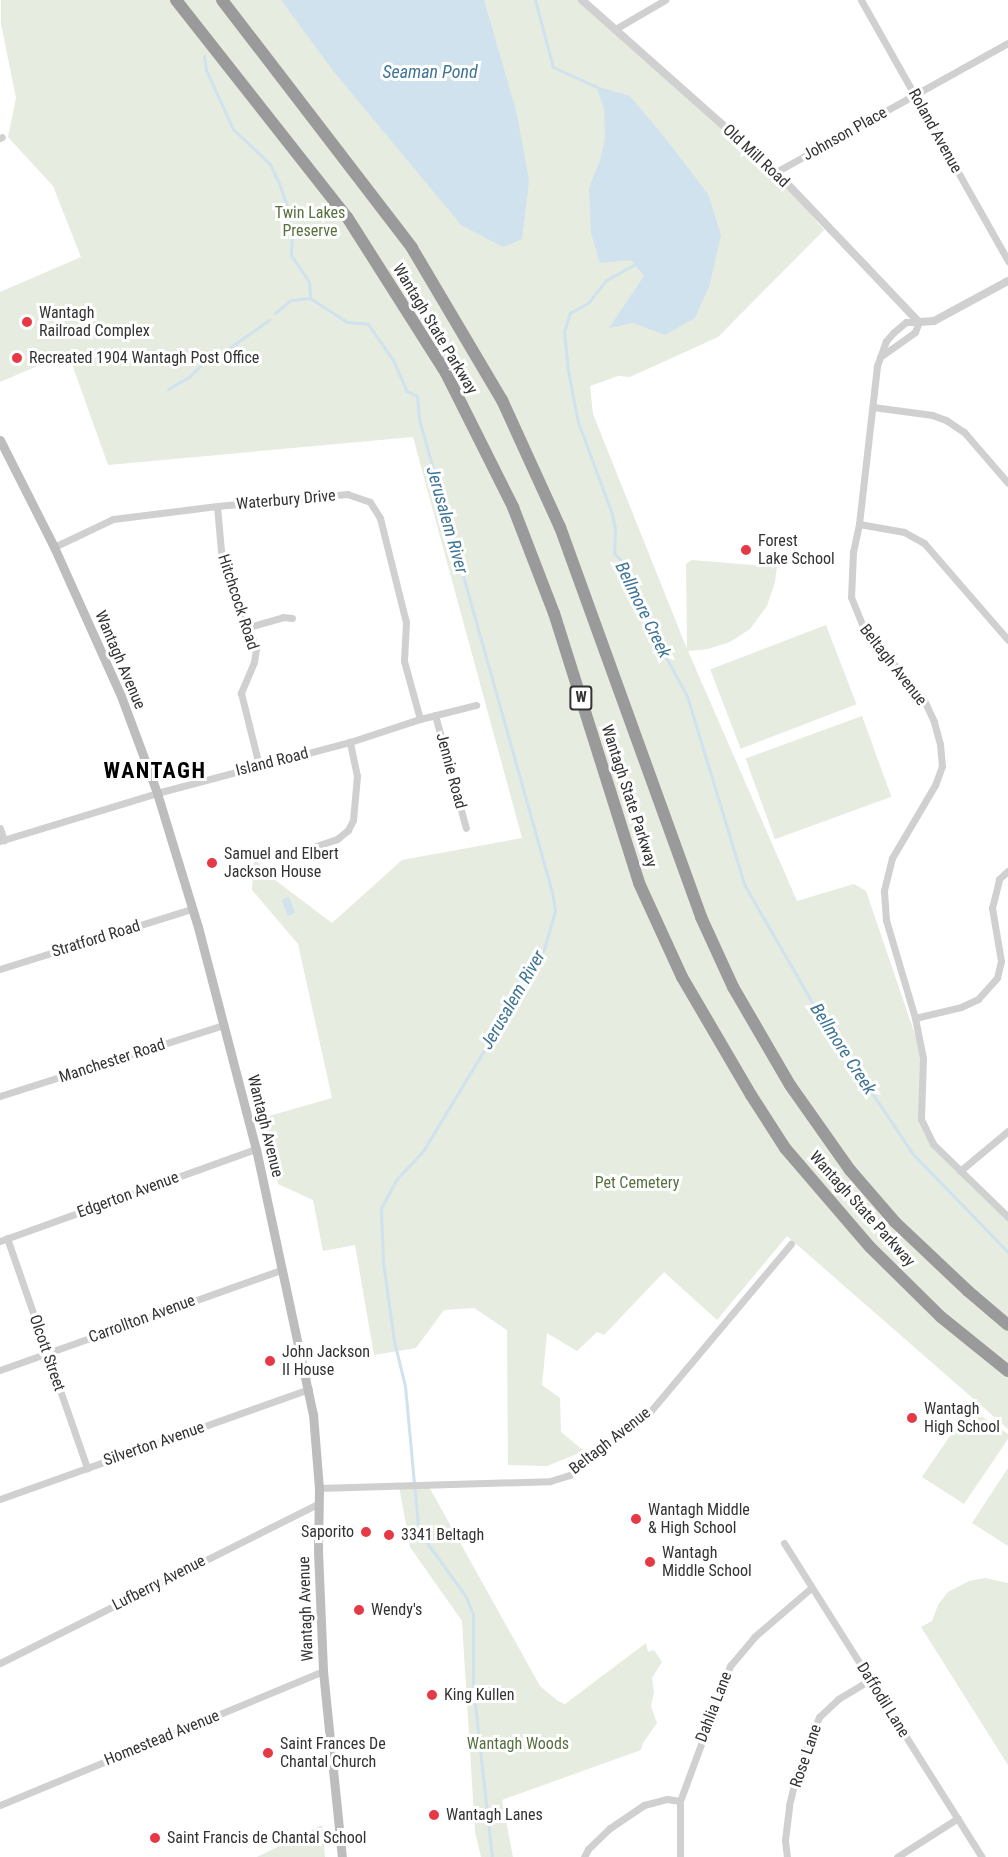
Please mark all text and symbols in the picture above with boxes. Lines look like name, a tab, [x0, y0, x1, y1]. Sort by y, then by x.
water label: Seaman Pond	[382, 61, 478, 83]
street label: Roland Avenue	[904, 86, 966, 176]
street label: Johnson Place	[800, 103, 890, 165]
street label: Old Mill Road	[719, 120, 793, 192]
park label: Twin Lakes Preserve	[275, 203, 345, 241]
street label: Wantagh State Parkway	[388, 260, 482, 398]
place label: Wantagh Railroad Complex	[39, 303, 150, 341]
marker: Wantagh Railroad Complex	[20, 315, 34, 329]
place label: Recreated 1904 Wantagh Post Office	[29, 348, 259, 368]
marker: Recreated 1904 Wantagh Post Office	[10, 351, 24, 365]
water label: Jerusalem River	[421, 464, 473, 576]
street label: Waterbury Drive	[236, 486, 336, 514]
place label: Forest Lake School	[758, 531, 835, 569]
marker: Forest Lake School	[739, 543, 753, 557]
street label: Hitchcock Road	[214, 552, 262, 652]
water label: Bellmore Creek	[610, 558, 676, 662]
street label: Wantagh Avenue	[91, 608, 149, 712]
street label: Beltagh Avenue	[855, 621, 931, 709]
road number: W	[569, 686, 593, 710]
street label: Wantagh State Parkway	[597, 722, 661, 870]
street label: Jennie Road	[432, 731, 470, 811]
street label: Island Road	[234, 744, 310, 780]
district label: WANTAGH	[104, 758, 206, 784]
place label: Samuel and Elbert Jackson House	[224, 844, 339, 882]
marker: Samuel and Elbert Jackson House	[205, 856, 219, 870]
street label: Stratford Road	[49, 916, 143, 962]
water label: Jerusalem River	[476, 947, 550, 1053]
water label: Bellmore Creek	[806, 999, 880, 1099]
street label: Manchester Road	[57, 1035, 167, 1087]
street label: Wantagh Avenue	[243, 1073, 287, 1179]
street label: Wantagh State Parkway	[805, 1147, 919, 1271]
street label: Edgerton Avenue	[75, 1168, 181, 1222]
park label: Pet Cemetery	[595, 1173, 679, 1193]
street label: Carrollton Avenue	[86, 1291, 198, 1347]
street label: Olcott Street	[25, 1312, 69, 1394]
place label: John Jackson II House	[282, 1342, 370, 1380]
marker: John Jackson II House	[263, 1354, 277, 1368]
place label: Wantagh High School	[924, 1399, 1000, 1437]
street label: Beltagh Avenue	[566, 1403, 654, 1479]
marker: Wantagh High School	[905, 1411, 919, 1425]
street label: Silverton Avenue	[101, 1418, 207, 1470]
place label: Wantagh Middle & High School	[648, 1500, 750, 1538]
marker: Wantagh Middle & High School	[629, 1512, 643, 1526]
place label: Saporito	[301, 1522, 354, 1542]
marker: Saporito	[359, 1525, 373, 1539]
place label: 3341 Beltagh	[401, 1525, 484, 1545]
marker: 3341 Beltagh	[382, 1528, 396, 1542]
place label: Wantagh Middle School	[662, 1543, 752, 1581]
street label: Lufberry Avenue	[109, 1551, 209, 1615]
marker: Wantagh Middle School	[643, 1555, 657, 1569]
street label: Wantagh Avenue	[295, 1556, 317, 1662]
place label: Wendy's	[371, 1600, 422, 1620]
marker: Wendy's	[352, 1603, 366, 1617]
street label: Daffodil Lane	[852, 1659, 914, 1741]
street label: Dahlia Lane	[692, 1669, 736, 1745]
place label: King Kullen	[444, 1685, 515, 1705]
marker: King Kullen	[425, 1688, 439, 1702]
street label: Homestead Avenue	[102, 1706, 222, 1770]
street label: Rose Lane	[786, 1722, 826, 1790]
place label: Saint Frances De Chantal Church	[280, 1734, 386, 1772]
park label: Wantagh Woods	[467, 1734, 569, 1754]
marker: Saint Frances De Chantal Church	[261, 1746, 275, 1760]
place label: Wantagh Lanes	[446, 1805, 543, 1825]
marker: Wantagh Lanes	[427, 1808, 441, 1822]
place label: Saint Francis de Chantal School	[167, 1828, 366, 1848]
marker: Saint Francis de Chantal School	[148, 1831, 162, 1845]

